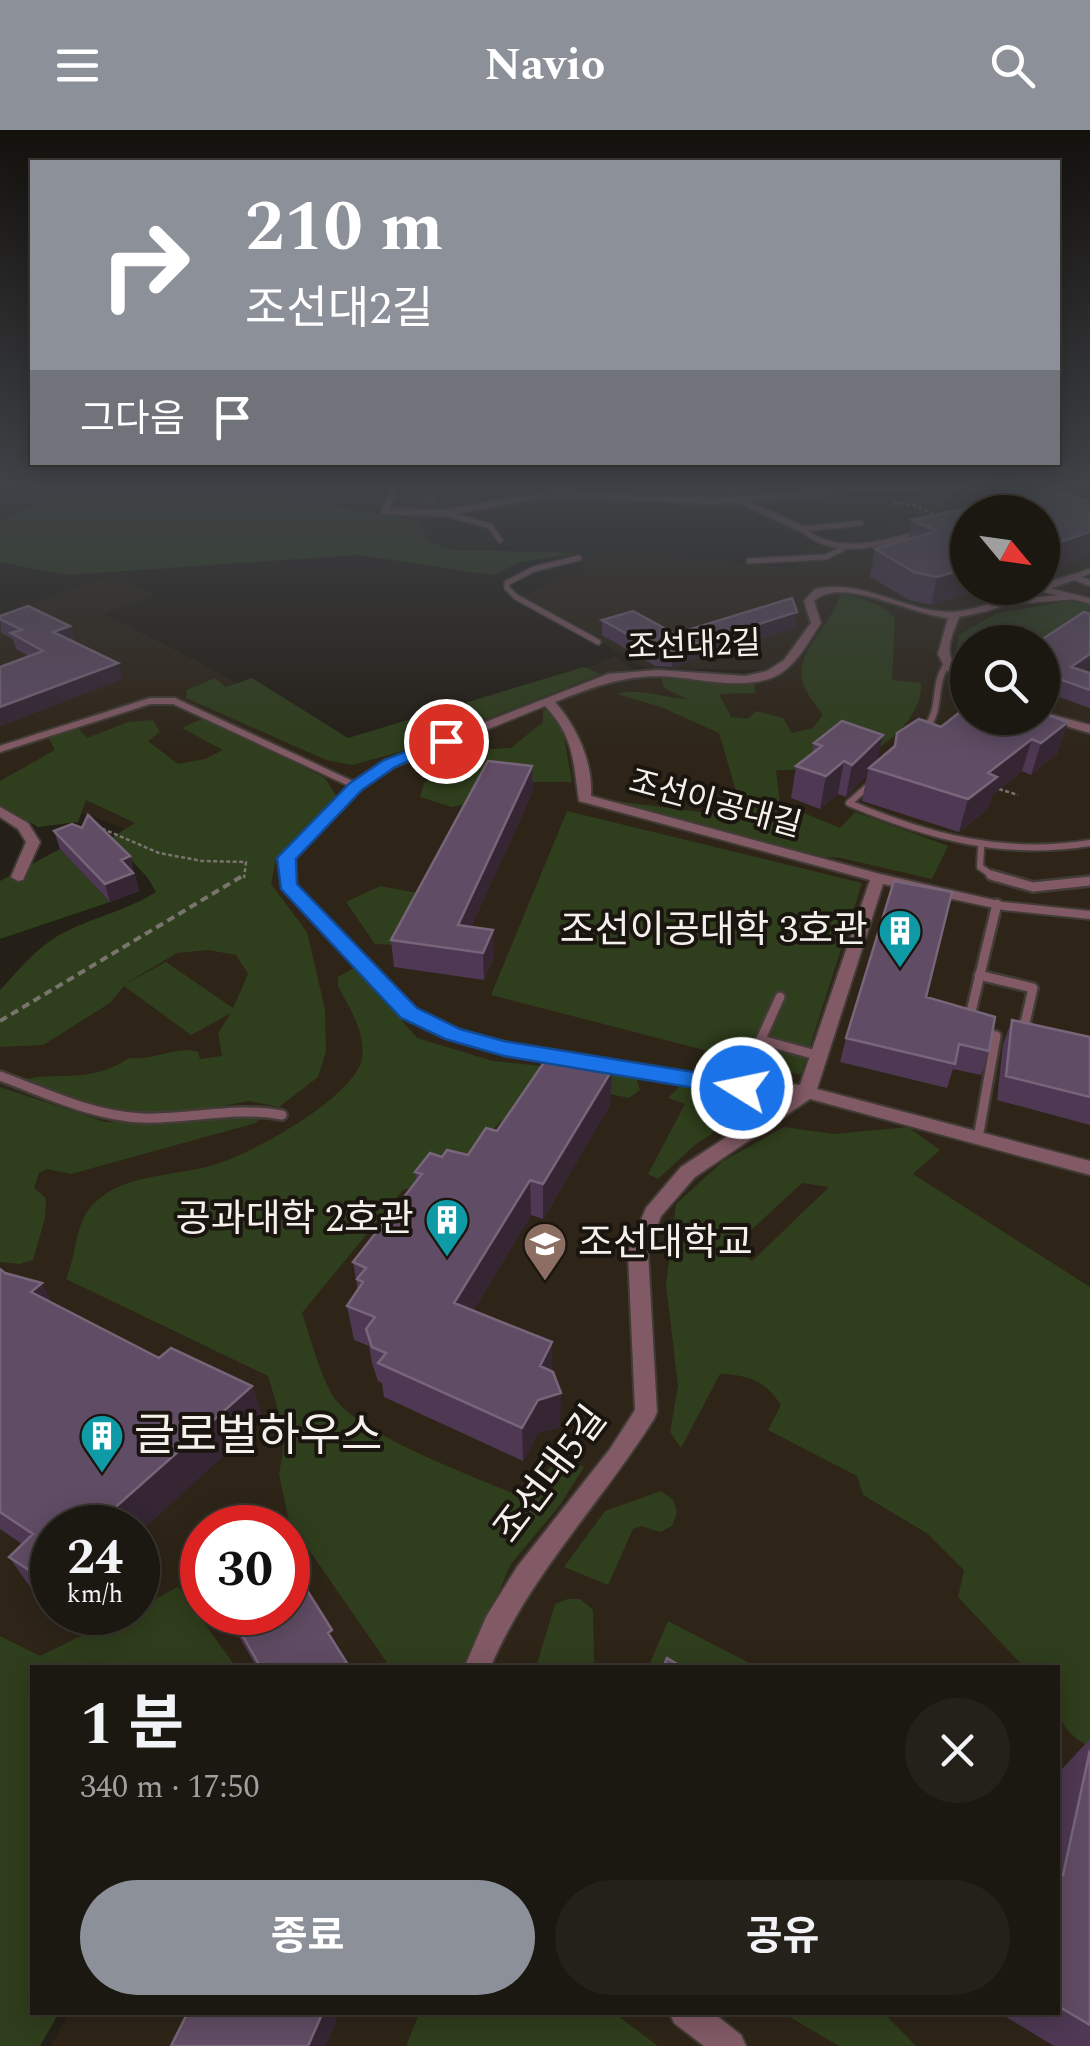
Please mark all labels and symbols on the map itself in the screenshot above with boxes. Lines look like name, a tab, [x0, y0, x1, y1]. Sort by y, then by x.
north arrow	[950, 495, 1060, 605]
street label: 조선대2길	[626, 619, 762, 673]
pin	[404, 699, 489, 784]
street label: 조선이공대길	[623, 757, 807, 851]
place label: 조선이공대학 3호관	[560, 902, 868, 960]
building icon: 조선이공대학 3호관	[877, 908, 923, 969]
position arrow	[690, 1036, 794, 1140]
place label: 공과대학 2호관	[176, 1191, 414, 1249]
building icon: 공과대학 2호관	[424, 1197, 470, 1258]
place label: 조선대학교	[578, 1215, 753, 1273]
school or university icon: 조선대학교	[522, 1221, 568, 1282]
street label: 조선대5길	[480, 1394, 622, 1556]
place label: 글로벌하우스	[134, 1402, 382, 1471]
building icon: 글로벌하우스	[79, 1413, 125, 1474]
speed limit sign: 30	[180, 1505, 310, 1635]

